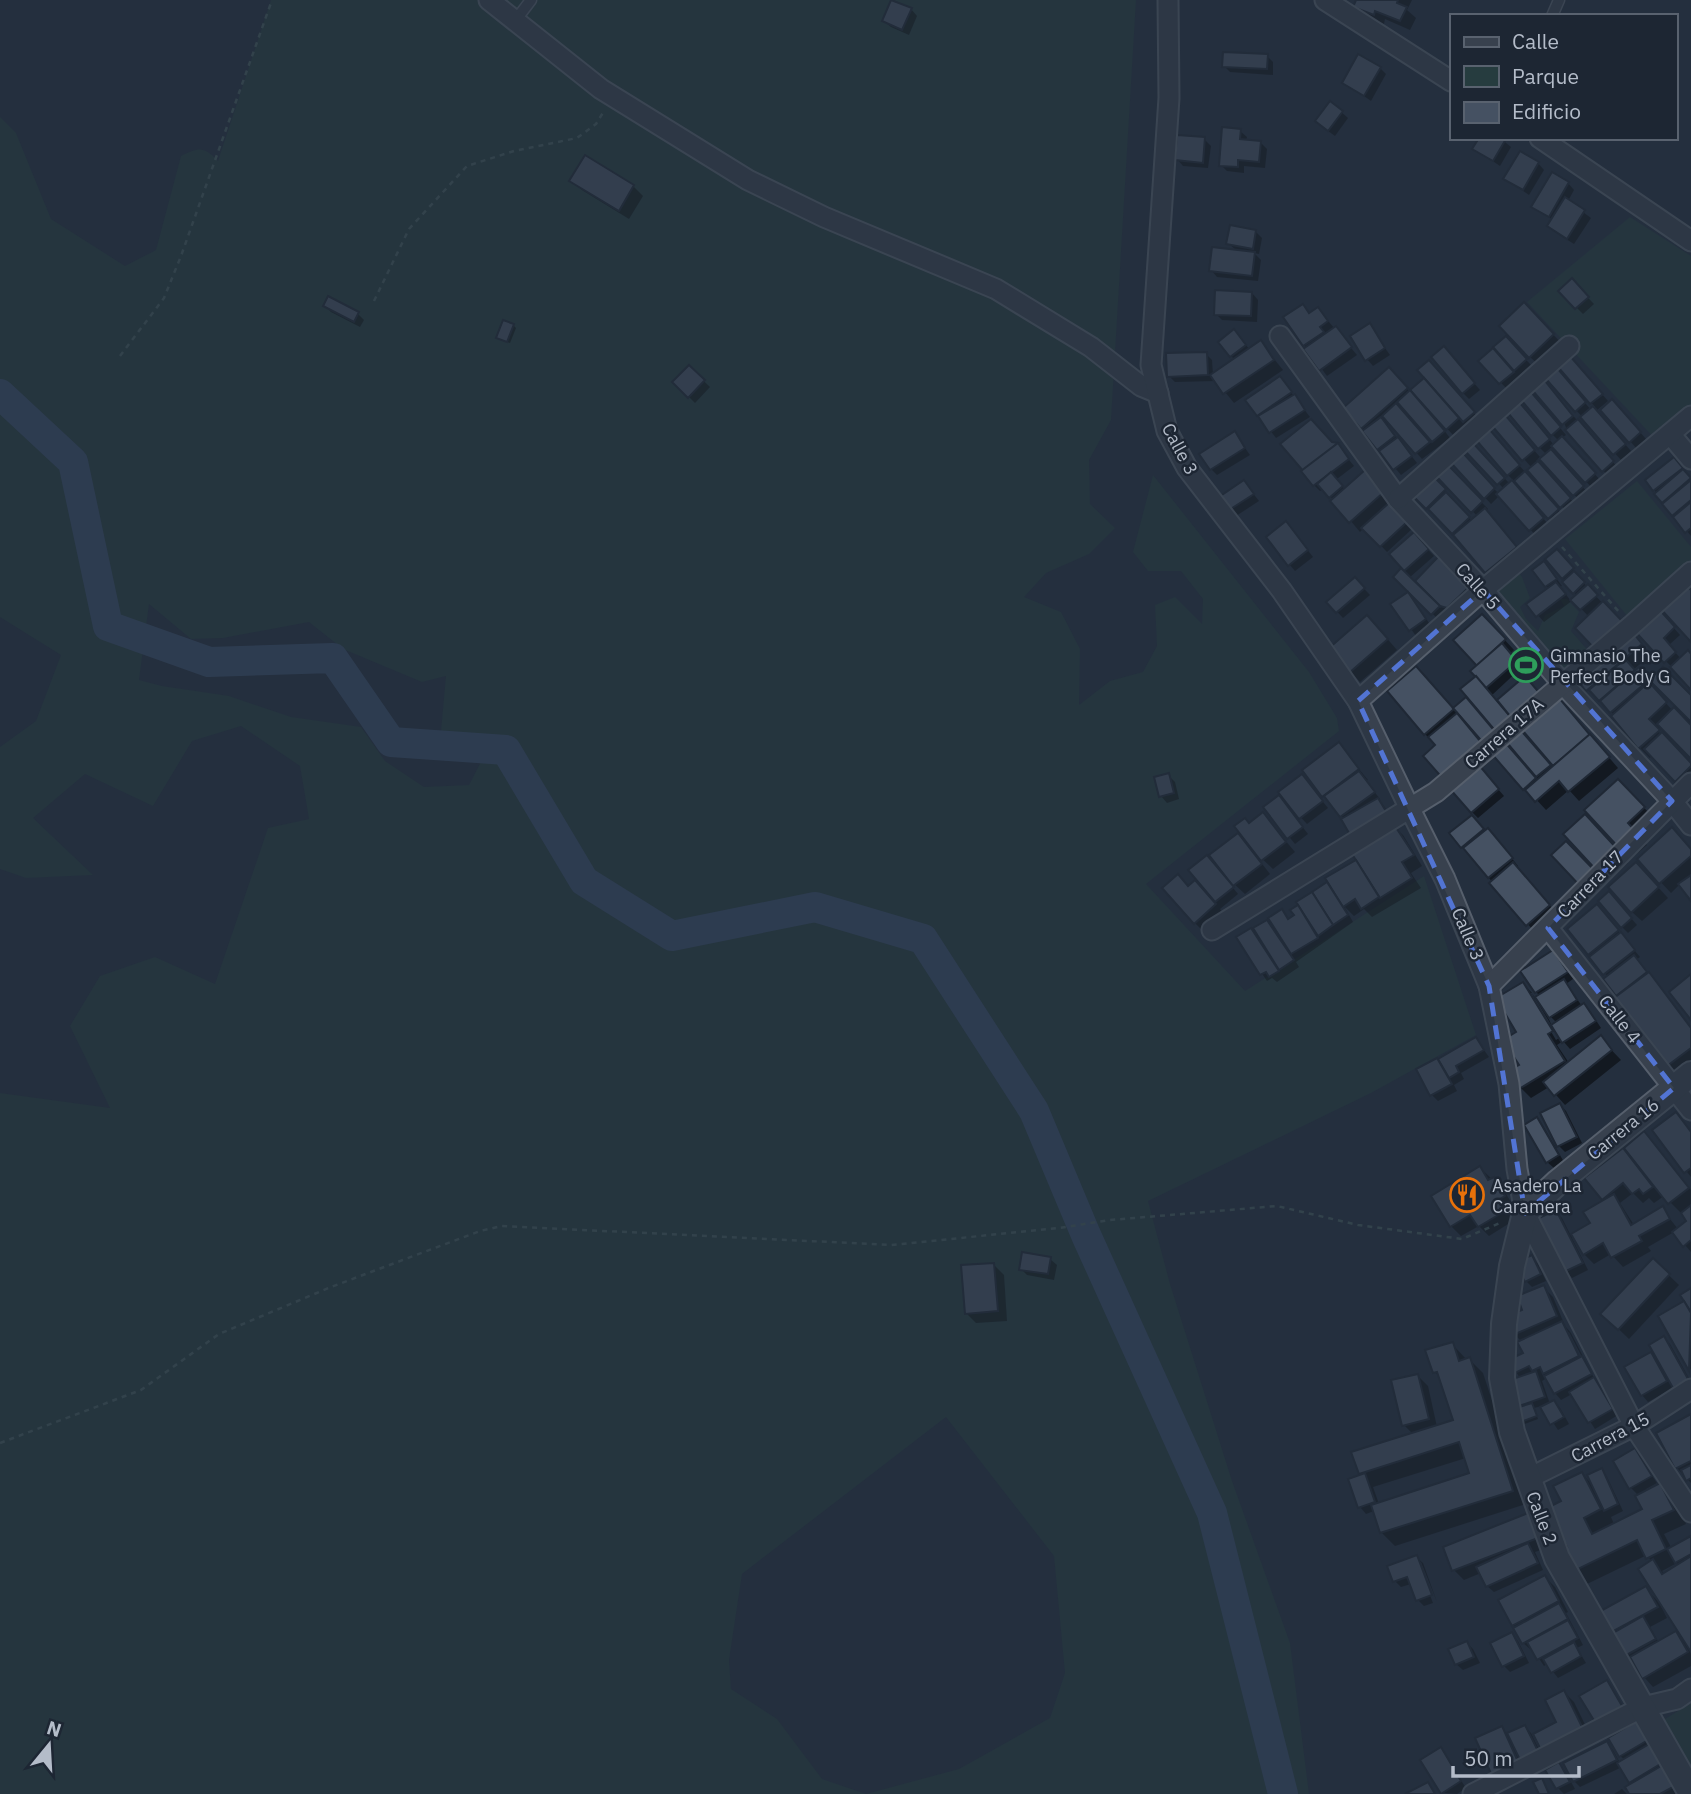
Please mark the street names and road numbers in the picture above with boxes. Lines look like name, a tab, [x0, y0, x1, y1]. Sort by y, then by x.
street label: Calle 3	[1157, 419, 1203, 479]
street label: Calle 5	[1451, 558, 1505, 614]
street label: Carrera 17A	[1460, 692, 1549, 774]
street label: Carrera 17	[1552, 845, 1628, 923]
street label: Calle 3	[1447, 904, 1489, 964]
street label: Calle 4	[1594, 990, 1646, 1048]
street label: Carrera 16	[1582, 1093, 1664, 1165]
street label: Carrera 15	[1567, 1407, 1653, 1467]
street label: Calle 2	[1521, 1488, 1563, 1548]

